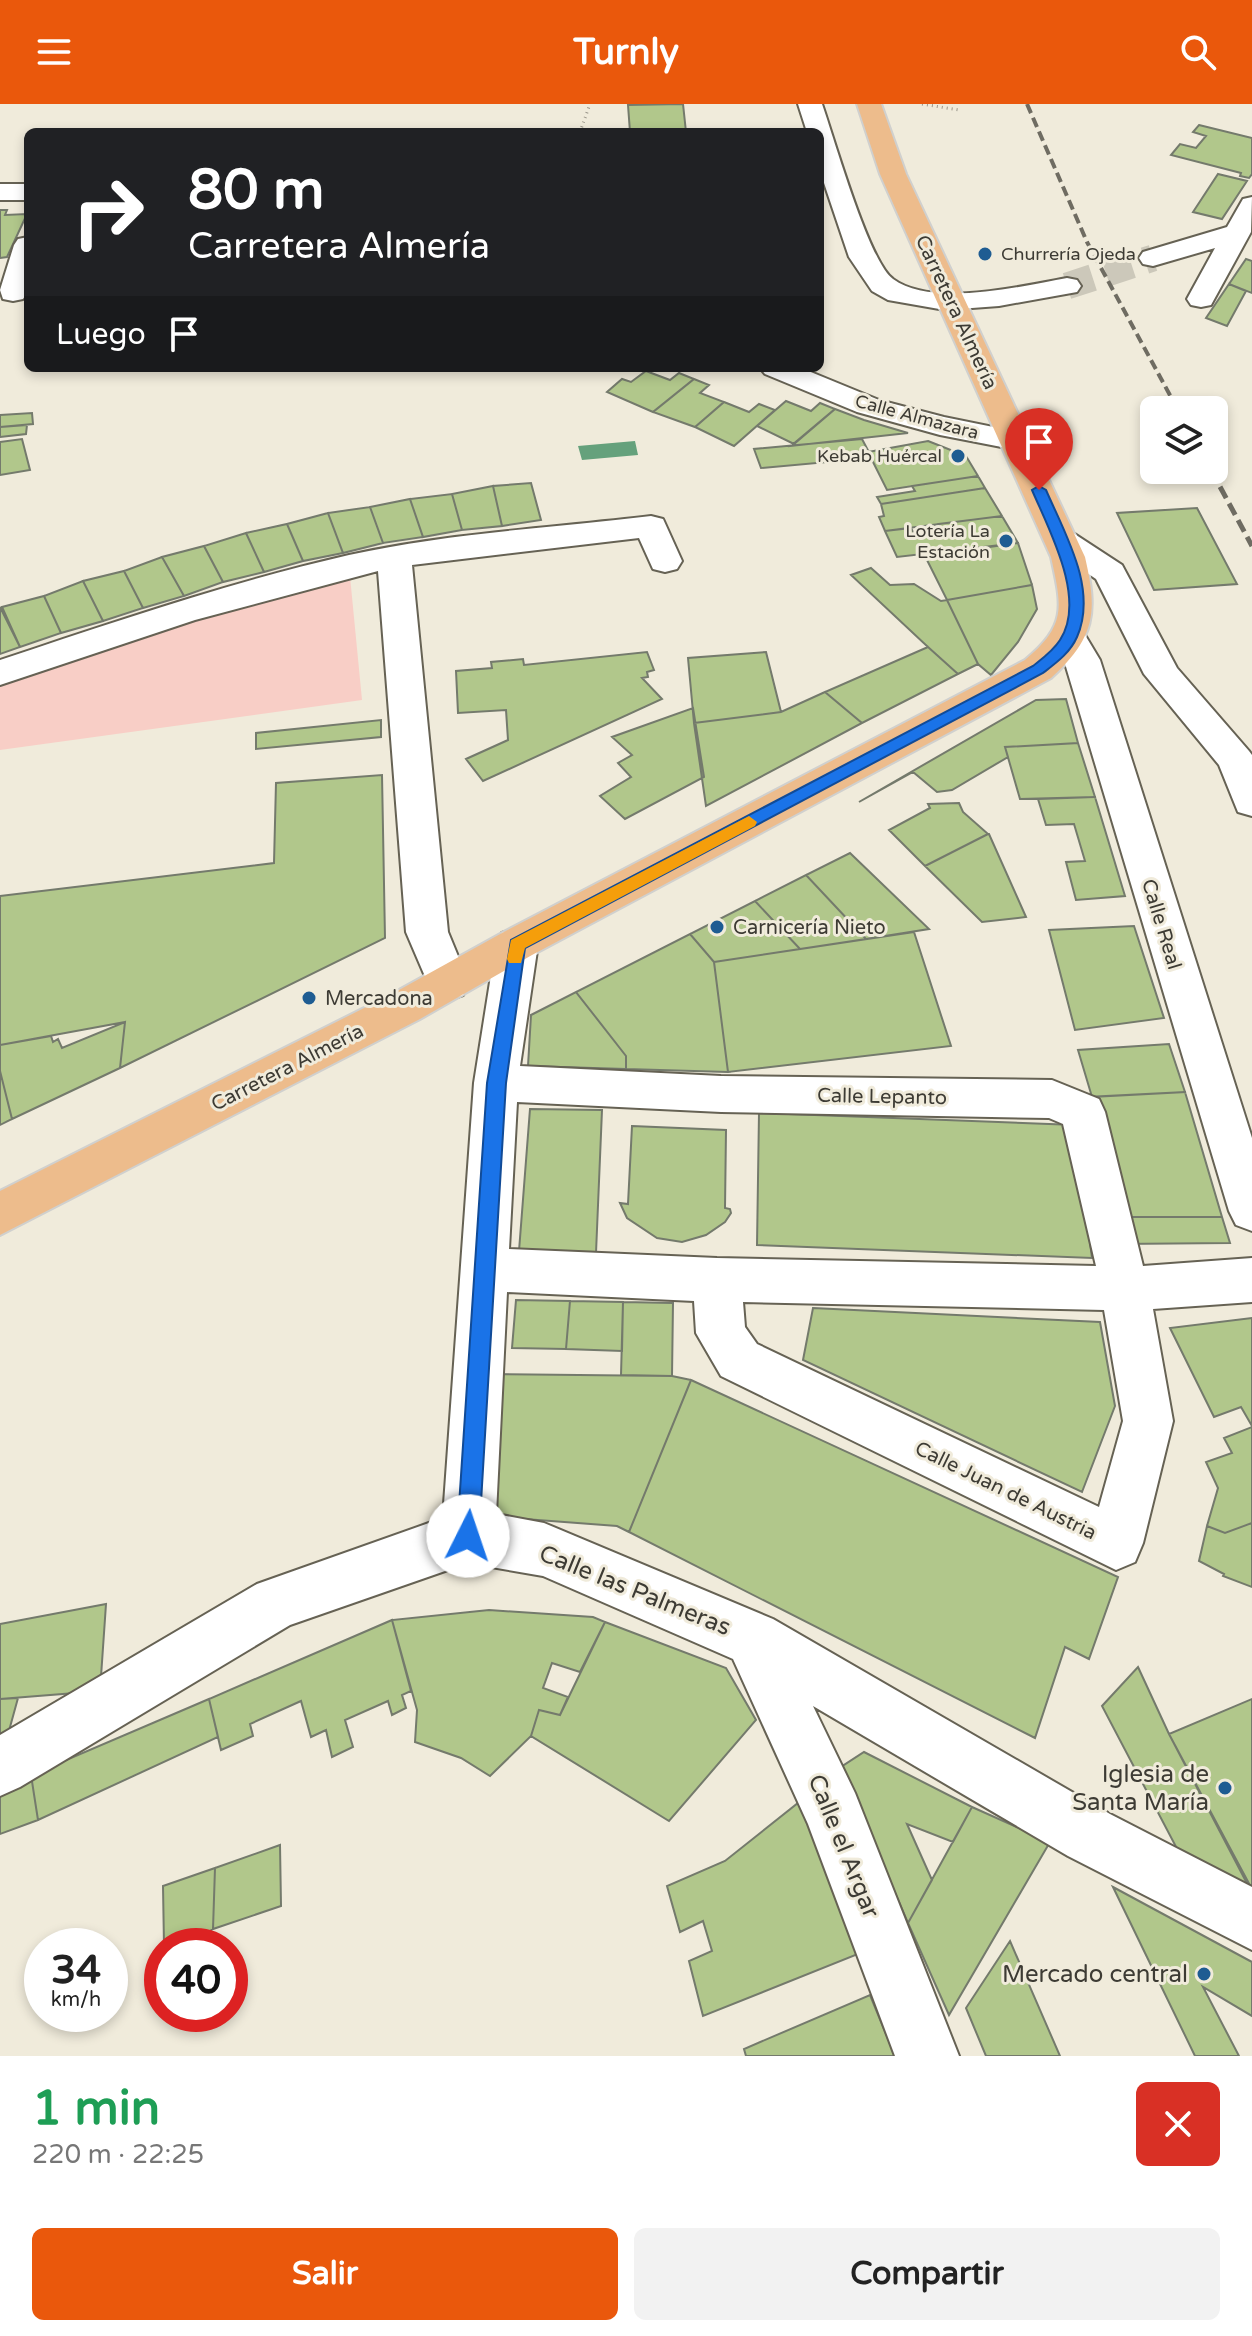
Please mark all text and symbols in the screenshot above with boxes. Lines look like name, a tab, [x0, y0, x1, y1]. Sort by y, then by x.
icon: menu	[32, 30, 76, 74]
icon: search	[1176, 30, 1220, 74]
text: Turnly	[573, 31, 679, 74]
text: 80 m	[188, 157, 324, 224]
icon: right	[56, 160, 160, 264]
text: Carretera Almería	[188, 225, 490, 268]
street label: Carretera Almería	[910, 231, 1002, 394]
place label: Churrería Ojeda	[1001, 243, 1136, 265]
marker: Churrería Ojeda	[976, 245, 994, 263]
icon: arrive	[162, 312, 206, 356]
text: Luego	[56, 316, 146, 353]
street label: Calle Almazara	[853, 390, 981, 444]
map controls	[1140, 396, 1228, 484]
button: layers	[1140, 396, 1228, 484]
pin	[1005, 408, 1073, 490]
icon: arrive	[1017, 420, 1061, 464]
place label: Kebab Huércal	[817, 445, 942, 467]
marker: Kebab Huércal	[949, 447, 967, 465]
place label: Lotería La Estación	[905, 520, 990, 563]
marker: Lotería La Estación	[997, 532, 1015, 550]
street label: Calle Real	[1136, 876, 1186, 972]
place label: Carnicería Nieto	[733, 916, 886, 940]
marker: Carnicería Nieto	[708, 918, 726, 936]
place label: Mercadona	[325, 987, 433, 1011]
marker: Mercadona	[300, 989, 318, 1007]
street label: Carretera Almería	[207, 1019, 368, 1117]
street label: Calle Lepanto	[817, 1084, 947, 1110]
street label: Calle Juan de Austria	[911, 1437, 1100, 1545]
position arrow	[426, 1494, 510, 1578]
street label: Calle las Palmeras	[535, 1539, 735, 1642]
place label: Iglesia de Santa María	[1072, 1760, 1209, 1817]
street label: Calle el Argar	[802, 1770, 886, 1923]
marker: Iglesia de Santa María	[1216, 1779, 1234, 1797]
speed limit sign: 40	[144, 1928, 248, 2032]
text: 34	[51, 1946, 101, 1994]
place label: Mercado central	[1002, 1960, 1188, 1989]
marker: Mercado central	[1195, 1965, 1213, 1983]
text: km/h	[51, 1988, 101, 2012]
text: 1 min	[32, 2080, 160, 2138]
button: close	[1136, 2082, 1220, 2166]
text: 220 m · 22:25	[32, 2139, 204, 2170]
button: Salir	[32, 2228, 618, 2320]
button: Compartir	[634, 2228, 1220, 2320]

